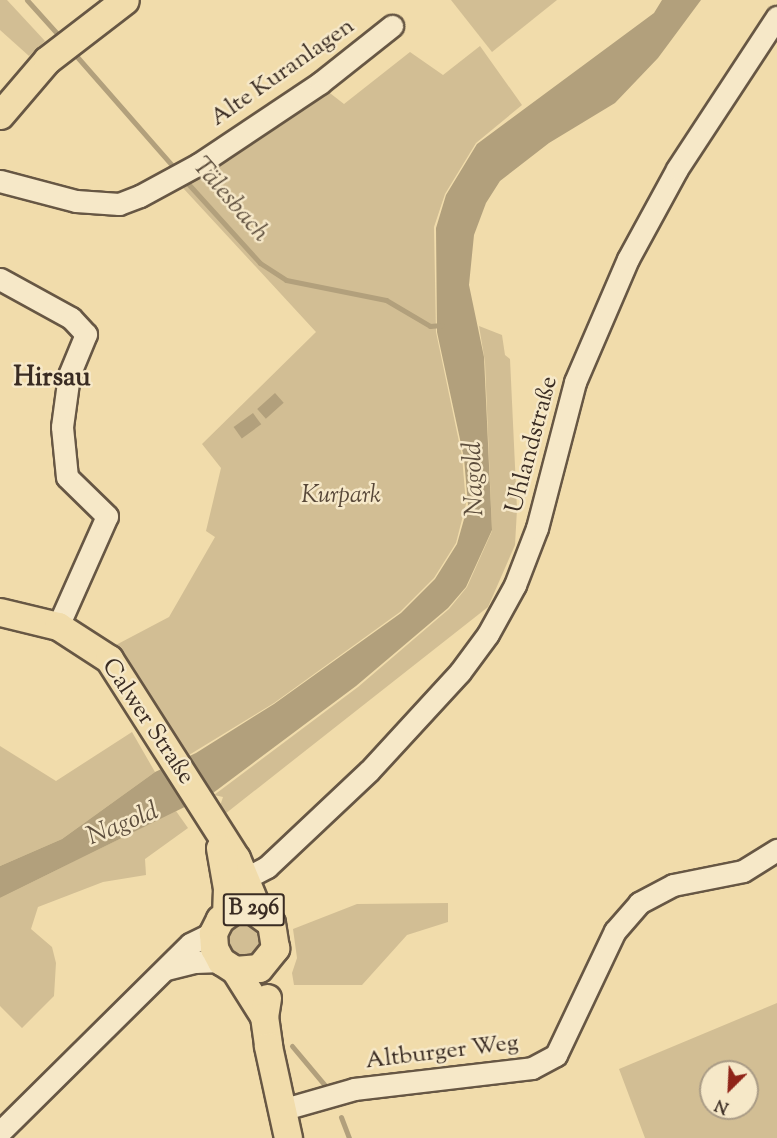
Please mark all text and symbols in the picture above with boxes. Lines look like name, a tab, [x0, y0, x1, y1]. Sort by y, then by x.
street label: Alte Kuranlagen	[205, 13, 361, 133]
water label: Tälesbach	[185, 151, 275, 249]
district label: Hirsau	[13, 363, 91, 395]
street label: Uhlandstraße	[501, 373, 565, 517]
water label: Nagold	[458, 441, 492, 517]
park label: Kurpark	[301, 483, 381, 511]
street label: Calwer Straße	[94, 654, 200, 790]
water label: Nagold	[83, 797, 163, 853]
road number: B 296	[222, 891, 286, 929]
street label: Altburger Weg	[364, 1029, 520, 1077]
north arrow	[699, 1060, 759, 1120]
text: N	[712, 1092, 733, 1118]

